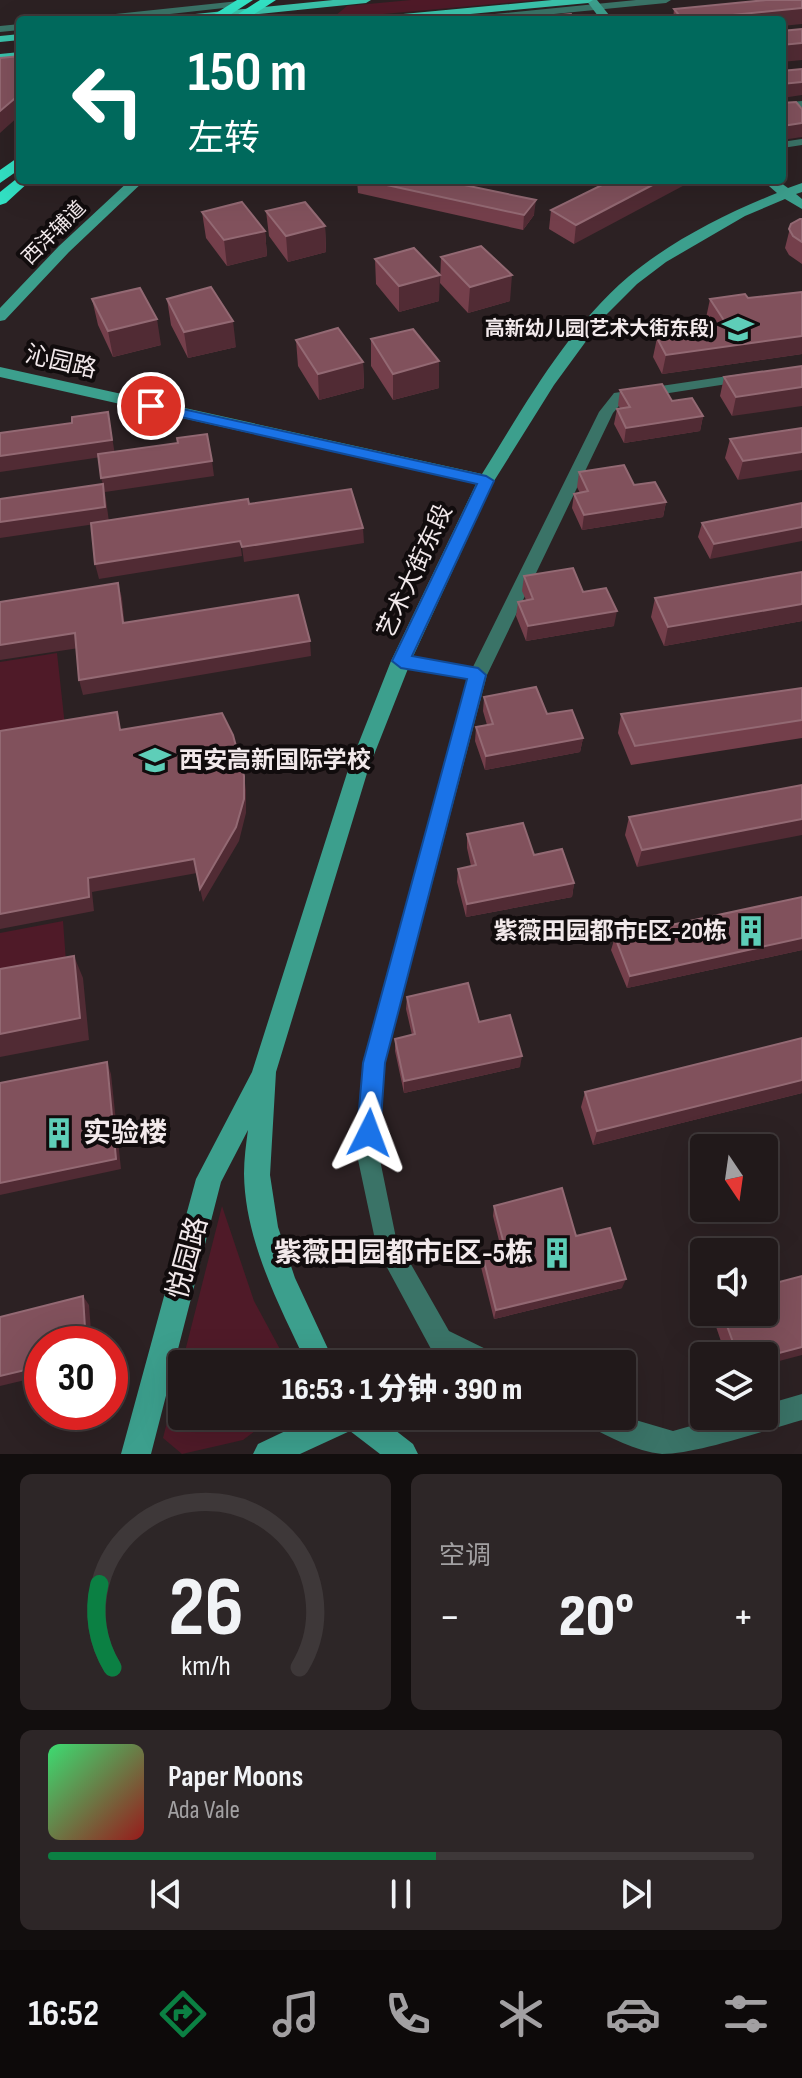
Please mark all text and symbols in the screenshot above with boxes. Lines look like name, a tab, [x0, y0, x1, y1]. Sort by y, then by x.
text: 150 m	[188, 40, 307, 107]
icon: left	[56, 48, 160, 152]
text: 左转	[188, 118, 260, 161]
street label: 西沣辅道	[17, 196, 91, 270]
school or university icon: 高新幼儿园(艺术大街东段)	[721, 312, 755, 346]
place label: 高新幼儿园(艺术大街东段)	[485, 317, 714, 341]
street label: 沁园路	[23, 340, 99, 384]
pin	[117, 372, 185, 440]
icon: arrive	[129, 384, 173, 428]
street label: 艺术大街东段	[371, 500, 459, 642]
school or university icon: 西安高新国际学校	[138, 743, 172, 777]
place label: 西安高新国际学校	[179, 746, 371, 775]
building icon: 紫薇田园都市E区-20栋	[734, 914, 768, 948]
place label: 紫薇田园都市E区-20栋	[493, 917, 727, 946]
position arrow	[327, 1091, 411, 1175]
building icon: 实验楼	[42, 1116, 76, 1150]
place label: 实验楼	[83, 1117, 167, 1150]
north arrow	[690, 1134, 778, 1222]
map controls	[690, 1134, 778, 1430]
street label: 悦园路	[161, 1213, 215, 1303]
building icon: 紫薇田园都市E区-5栋	[540, 1236, 574, 1270]
place label: 紫薇田园都市E区-5栋	[274, 1237, 533, 1270]
button: sound	[690, 1238, 778, 1326]
speed limit sign: 30	[24, 1326, 128, 1430]
button: layers	[690, 1342, 778, 1430]
text: 16:53 · 1 分钟 · 390 m	[282, 1372, 522, 1408]
text: 空调	[439, 1541, 491, 1572]
text: 26	[168, 1559, 243, 1659]
text: 20°	[559, 1581, 634, 1653]
text: −	[439, 1591, 461, 1644]
text: +	[732, 1591, 754, 1644]
text: km/h	[181, 1649, 230, 1684]
text: Paper Moons	[168, 1759, 303, 1795]
text: Ada Vale	[168, 1795, 240, 1826]
icon: previous	[144, 1872, 188, 1916]
icon: pause	[379, 1872, 423, 1916]
icon: next	[614, 1872, 658, 1916]
icon: directions	[155, 1986, 211, 2042]
icon: music	[268, 1986, 324, 2042]
icon: phone	[380, 1986, 436, 2042]
icon: climate	[493, 1986, 549, 2042]
icon: car	[605, 1986, 661, 2042]
icon: filters	[718, 1986, 774, 2042]
text: 16:52	[28, 1993, 99, 2036]

